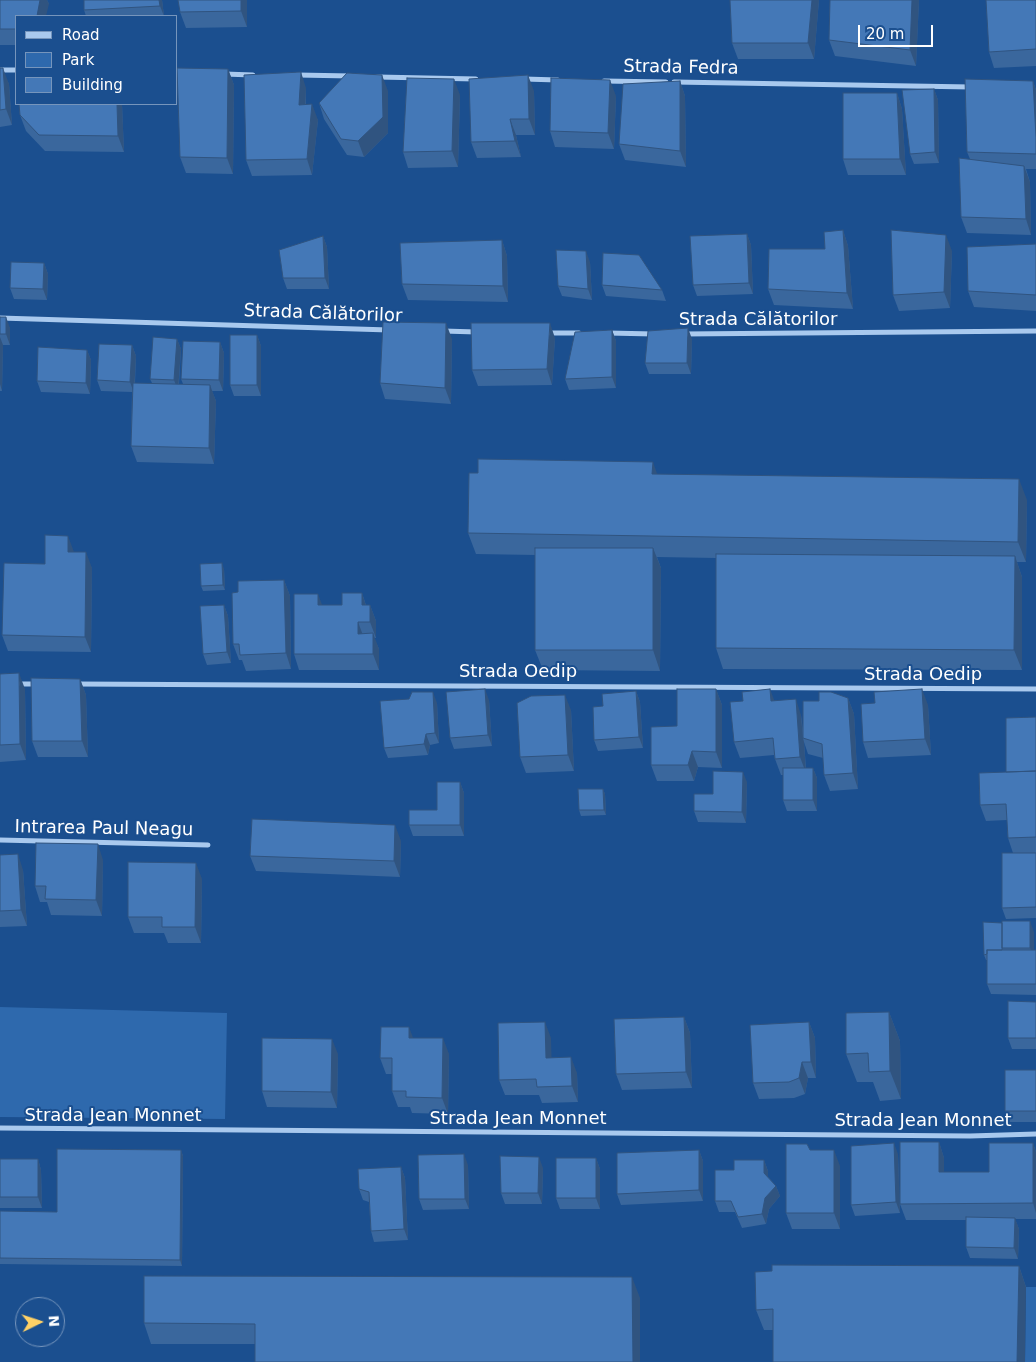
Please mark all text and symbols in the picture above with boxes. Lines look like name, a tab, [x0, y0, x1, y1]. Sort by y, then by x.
legend	[15, 15, 178, 105]
scale bar	[861, 15, 936, 47]
text: 20 m	[866, 25, 904, 43]
text: Road	[62, 26, 100, 44]
text: Park	[62, 51, 94, 69]
street label: Strada Fedra	[623, 56, 739, 80]
text: Building	[62, 76, 123, 94]
street label: Strada Călătorilor	[243, 300, 403, 328]
street label: Strada Călătorilor	[679, 309, 837, 331]
street label: Strada Oedip	[459, 661, 577, 683]
street label: Strada Oedip	[864, 664, 982, 686]
street label: Intrarea Paul Neagu	[15, 817, 193, 841]
street label: Strada Jean Monnet	[24, 1105, 202, 1127]
street label: Strada Jean Monnet	[429, 1108, 607, 1130]
street label: Strada Jean Monnet	[834, 1110, 1012, 1132]
north arrow	[15, 1297, 65, 1347]
text: N	[46, 1315, 62, 1327]

